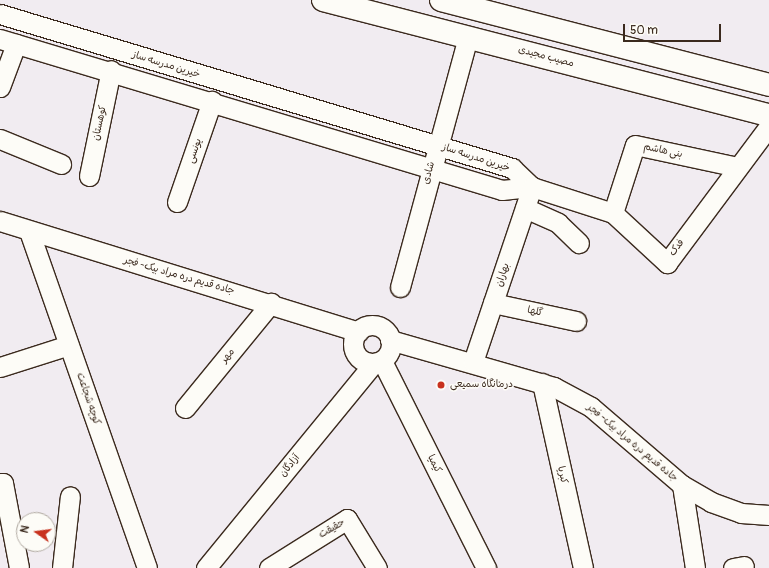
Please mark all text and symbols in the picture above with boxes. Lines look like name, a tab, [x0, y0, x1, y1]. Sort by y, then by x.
scale bar	[625, 16, 723, 42]
text: 50 m	[630, 23, 658, 38]
street label: مصیب مجیدی	[517, 44, 575, 70]
street label: خیرین مدرسه ساز	[131, 49, 201, 81]
street label: کوهستان	[90, 104, 110, 142]
street label: یونسی	[185, 137, 205, 165]
street label: خیرین مدرسه ساز	[441, 141, 511, 175]
street label: بنی هاشم	[642, 141, 684, 161]
street label: شادی	[420, 160, 438, 186]
street label: فدک	[667, 237, 687, 259]
street label: جاده قدیم دره مراد بیک- فجر	[122, 254, 236, 298]
street label: بهاران	[494, 262, 512, 288]
street label: گلها	[526, 304, 544, 320]
street label: مهر	[219, 346, 237, 366]
street label: کوچه شجاعت	[73, 371, 103, 427]
marker: درمانگاه سمیعی	[435, 379, 447, 391]
place label: درمانگاه سمیعی	[450, 379, 513, 391]
street label: جاده قدیم دره مراد بیک- فجر	[584, 402, 680, 484]
street label: آزادگان	[277, 452, 303, 480]
street label: کیمیا	[424, 453, 444, 475]
street label: کبریا	[554, 465, 570, 485]
north arrow	[16, 512, 56, 552]
street label: حقیقت	[317, 517, 347, 541]
text: N	[18, 524, 32, 534]

